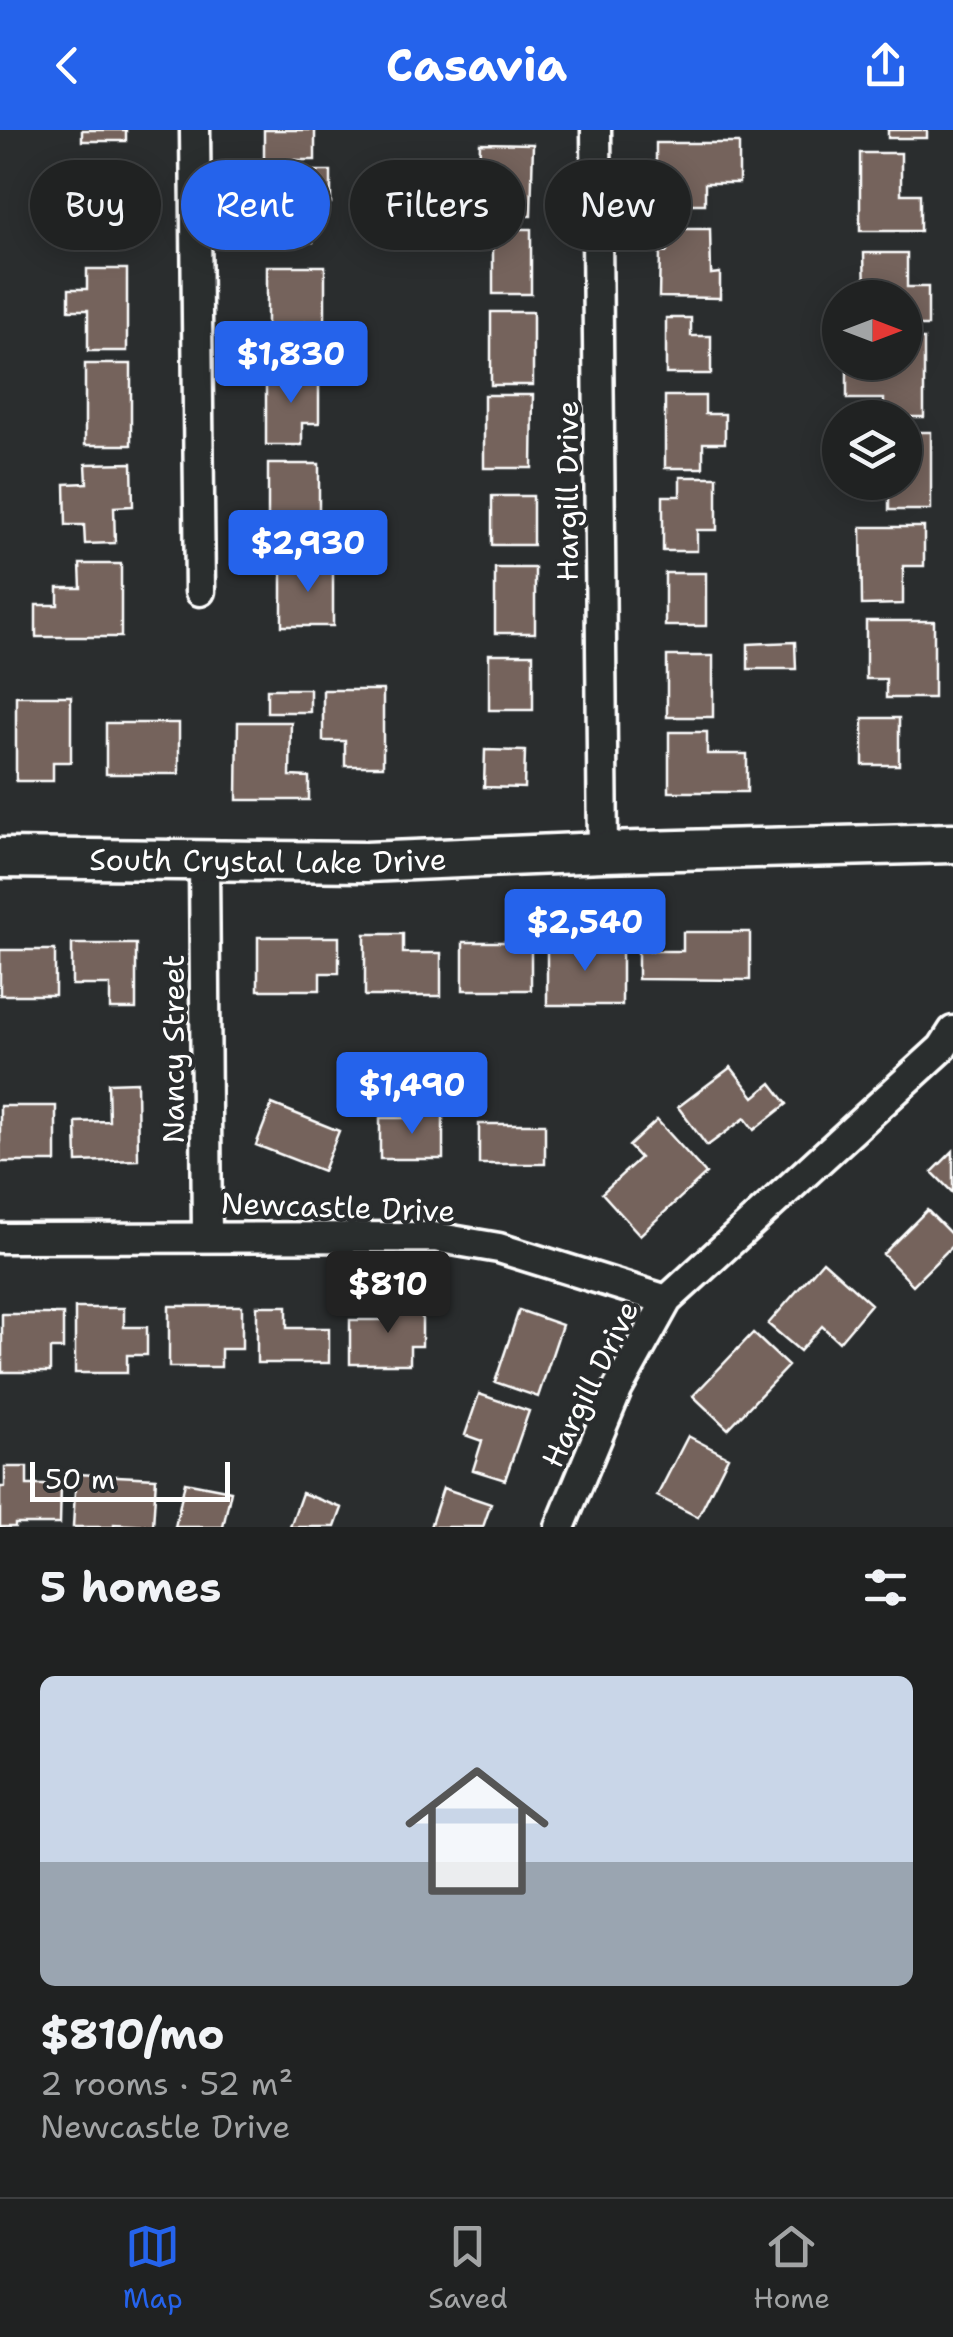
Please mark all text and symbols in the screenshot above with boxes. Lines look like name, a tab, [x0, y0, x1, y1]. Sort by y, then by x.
text: Casavia	[386, 35, 567, 95]
icon: back	[40, 38, 95, 93]
icon: share	[858, 38, 913, 93]
chip: Buy	[30, 160, 161, 250]
chip: Rent	[181, 160, 330, 250]
chip: Filters	[350, 160, 525, 250]
chip: New	[545, 160, 691, 250]
north arrow	[822, 280, 922, 380]
map controls	[822, 280, 922, 500]
pin: $1,830	[210, 321, 372, 406]
text: $1,830	[237, 332, 345, 375]
button: layers	[822, 400, 922, 500]
street label: Hargill Drive	[547, 401, 588, 581]
pin: $2,930	[227, 510, 389, 595]
text: $2,930	[250, 521, 366, 564]
street label: South Crystal Lake Drive	[89, 838, 447, 883]
pin: $2,540	[504, 889, 666, 974]
text: $2,540	[527, 900, 643, 943]
street label: Nancy Street	[153, 954, 194, 1144]
pin: $1,490	[331, 1052, 493, 1137]
text: $1,490	[358, 1063, 466, 1106]
street label: Newcastle Drive	[220, 1182, 456, 1232]
pin: $810	[329, 1251, 447, 1336]
text: $810	[348, 1262, 428, 1305]
street label: Hargill Drive	[532, 1294, 648, 1474]
scale bar	[30, 1457, 230, 1502]
text: 50 m	[45, 1460, 115, 1498]
text: 5 homes	[40, 1559, 221, 1615]
icon: filters	[858, 1560, 913, 1615]
icon: home	[387, 1741, 567, 1921]
text: $810/mo	[40, 2006, 225, 2062]
text: 2 rooms · 52 m²	[40, 2062, 293, 2105]
text: Newcastle Drive	[40, 2105, 290, 2148]
tab: Map	[123, 2219, 183, 2317]
tab: Saved	[428, 2219, 508, 2317]
tab: Home	[753, 2219, 830, 2317]

